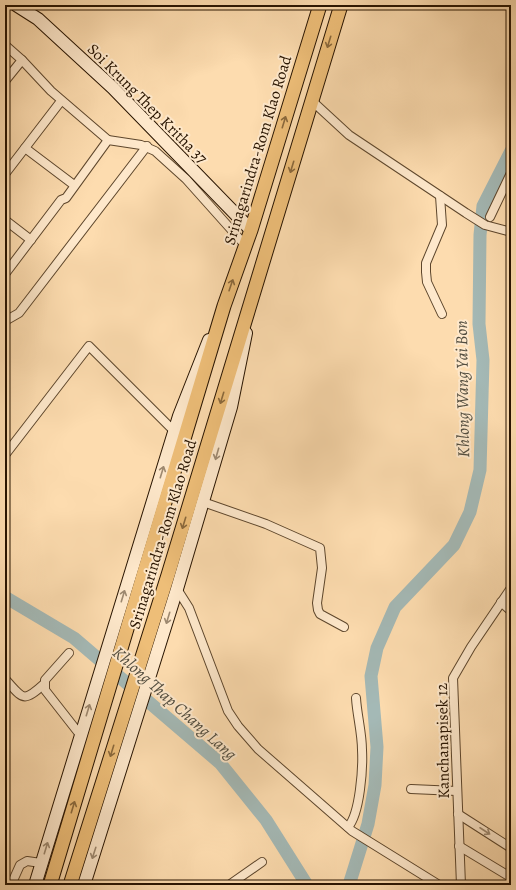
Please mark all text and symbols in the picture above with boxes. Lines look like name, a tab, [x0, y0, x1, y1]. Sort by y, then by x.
one-way arrow	[325, 36, 332, 49]
street label: Soi Krung Thep Kritha 37	[82, 39, 212, 169]
street label: Srinagarindra-Rom Klao Road	[219, 52, 297, 248]
one-way arrow	[281, 115, 288, 128]
one-way arrow	[288, 160, 295, 173]
one-way arrow	[228, 280, 236, 292]
water label: Khlong Wang Yai Bon	[450, 320, 475, 458]
one-way arrow	[218, 392, 225, 405]
street label: Srinagarindra-Rom Klao Road	[124, 436, 202, 632]
one-way arrow	[213, 447, 220, 460]
one-way arrow	[159, 466, 166, 479]
one-way arrow	[180, 516, 187, 529]
one-way arrow	[120, 590, 128, 602]
one-way arrow	[164, 612, 171, 625]
water label: Khlong Thap Chang Lang	[108, 641, 242, 766]
street label: Kanchanapisek 12	[431, 682, 455, 799]
one-way arrow	[85, 704, 92, 717]
one-way arrow	[108, 744, 116, 756]
one-way arrow	[70, 801, 77, 814]
one-way arrow	[479, 826, 490, 835]
one-way arrow	[43, 841, 50, 854]
one-way arrow	[90, 846, 97, 859]

